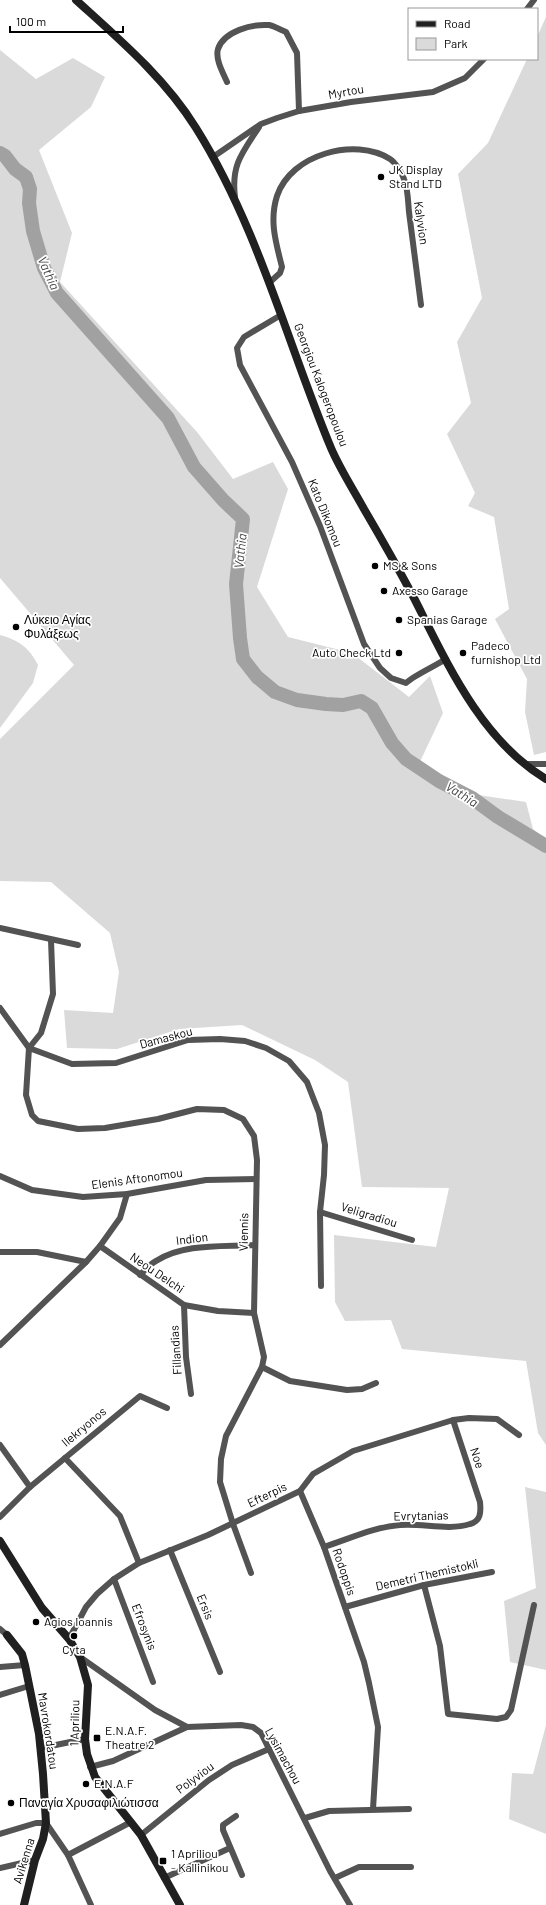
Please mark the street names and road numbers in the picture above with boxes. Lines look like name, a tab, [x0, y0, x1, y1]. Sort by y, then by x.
street label: Myrtou	[327, 81, 365, 101]
street label: Kalyvion	[412, 200, 432, 245]
street label: Georgiou Kalogeropoulou	[292, 321, 352, 448]
street label: Kato Dikomou	[306, 477, 346, 549]
street label: Damaskou	[138, 1023, 194, 1051]
street label: Elenis Aftonomou	[90, 1165, 183, 1191]
street label: Veligradiou	[339, 1199, 399, 1229]
street label: Viennis	[236, 1212, 250, 1251]
street label: Indion	[175, 1229, 209, 1247]
street label: Neou Delchi	[128, 1249, 187, 1295]
street label: Fillandias	[166, 1325, 184, 1375]
street label: Ilekryonos	[58, 1404, 109, 1449]
street label: Noe	[468, 1446, 488, 1470]
street label: Efterpis	[245, 1479, 289, 1510]
street label: Evrytanias	[393, 1508, 449, 1522]
street label: Rodoppis	[330, 1546, 360, 1597]
street label: Demetri Themistokli	[374, 1555, 480, 1593]
street label: Ersis	[195, 1592, 217, 1622]
street label: Efrosynis	[130, 1601, 160, 1652]
street label: Mavrokordatou	[36, 1691, 62, 1770]
street label: 1 Apriliou	[67, 1699, 81, 1746]
street label: Lysimachou	[263, 1725, 305, 1786]
street label: Polyviou	[173, 1759, 216, 1796]
street label: Avikenna	[9, 1836, 37, 1885]

